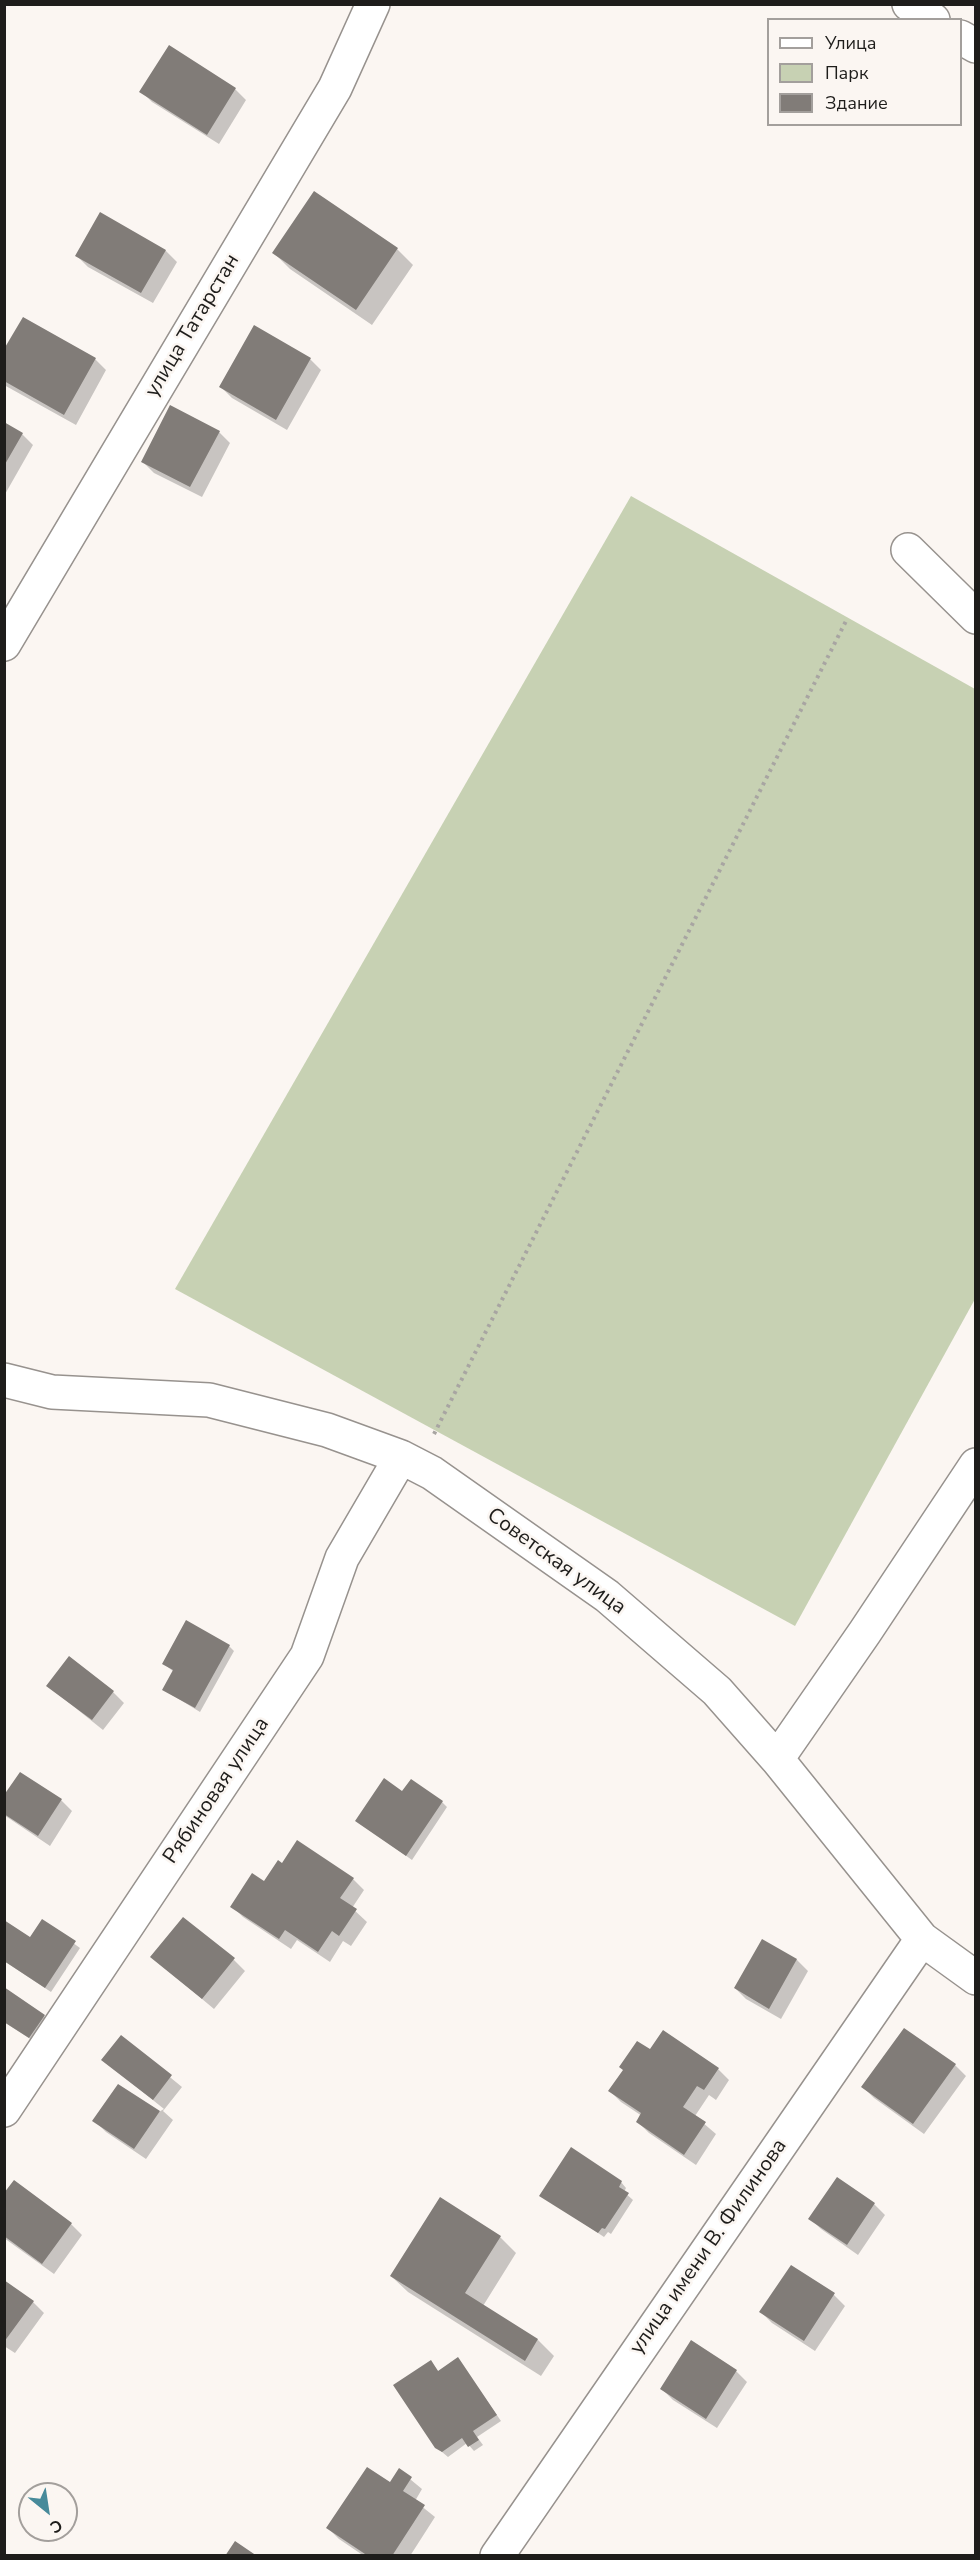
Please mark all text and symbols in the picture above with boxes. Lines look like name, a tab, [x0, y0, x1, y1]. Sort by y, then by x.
legend	[767, 18, 962, 126]
text: Улица	[825, 31, 876, 55]
text: Парк	[825, 61, 868, 85]
text: Здание	[825, 91, 888, 115]
street label: улица Татарстан	[140, 250, 246, 402]
street label: Советская улица	[482, 1503, 630, 1621]
street label: Рябиновая улица	[159, 1713, 275, 1869]
street label: улица имени В. Филинова	[625, 2135, 793, 2359]
north arrow	[18, 2482, 78, 2542]
text: С	[46, 2514, 66, 2538]

